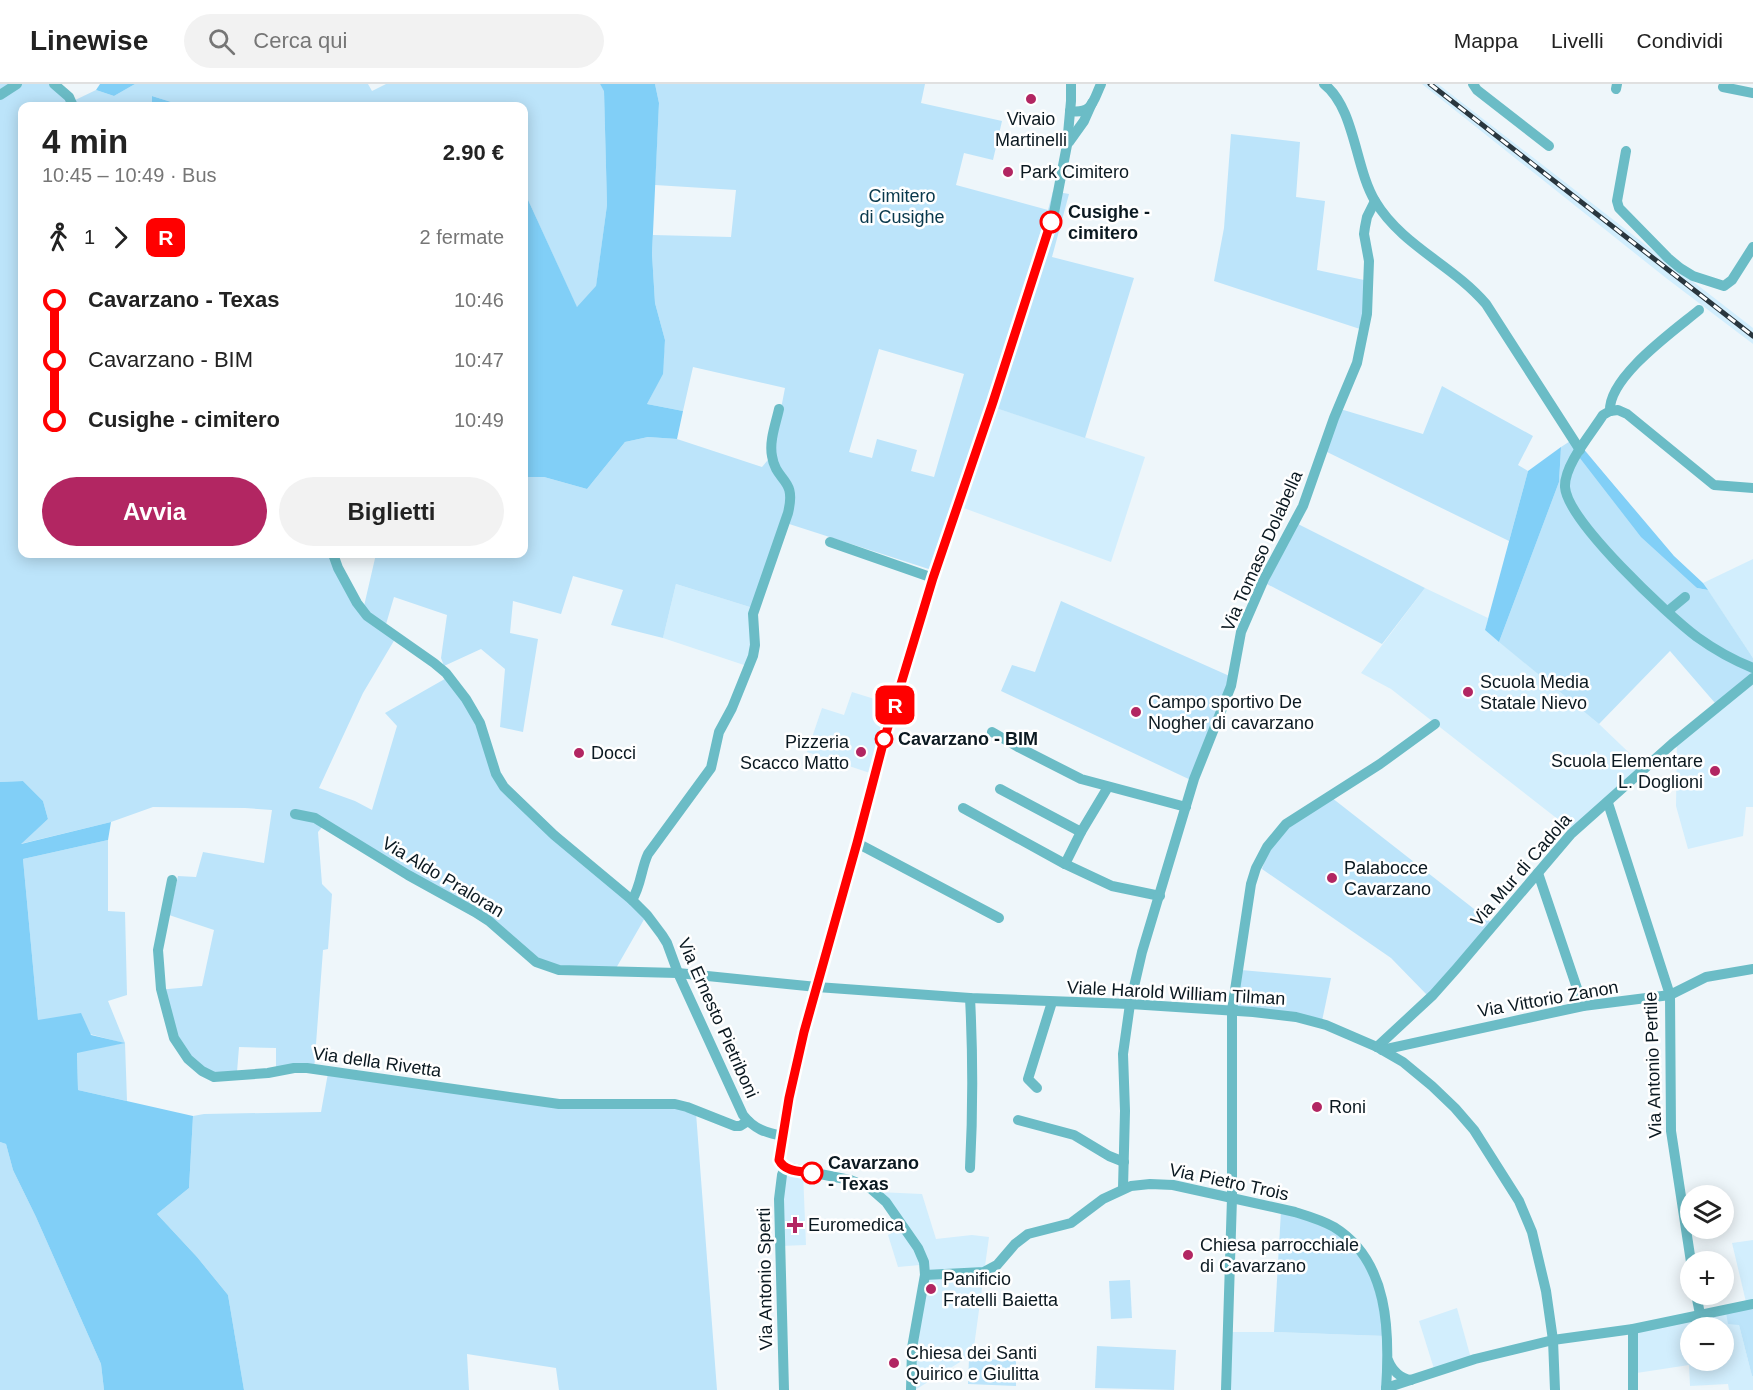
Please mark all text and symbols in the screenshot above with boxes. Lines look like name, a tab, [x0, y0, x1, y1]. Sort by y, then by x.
search box	[184, 14, 604, 68]
text: Linewise	[30, 25, 148, 56]
icon: search	[205, 25, 238, 58]
text: Cerca qui	[253, 28, 347, 53]
text: Mappa	[1454, 29, 1518, 52]
text: Livelli	[1551, 29, 1604, 52]
text: Condividi	[1637, 29, 1723, 52]
marker: Vivaio Martinelli	[1024, 92, 1038, 106]
place label: Vivaio Martinelli	[995, 109, 1067, 150]
text: 4 min	[42, 123, 128, 160]
text: 2.90 €	[443, 140, 504, 165]
place label: Park Cimitero	[1020, 162, 1129, 182]
text: 10:45 – 10:49 · Bus	[42, 164, 217, 186]
marker: Park Cimitero	[1001, 165, 1015, 179]
park label: Cimitero di Cusighe	[859, 186, 945, 227]
place label: Cusighe - cimitero	[1068, 202, 1150, 243]
marker: Cusighe - cimitero	[1040, 211, 1062, 233]
icon: walk	[42, 221, 75, 254]
icon: forward	[104, 221, 137, 254]
text: 1	[84, 226, 95, 248]
text: R	[158, 226, 173, 249]
text: 2 fermate	[420, 226, 504, 248]
text: Cavarzano - Texas	[88, 287, 280, 312]
text: 10:46	[454, 289, 504, 311]
text: Cavarzano - BIM	[88, 347, 253, 372]
text: 10:47	[454, 349, 504, 371]
text: Cusighe - cimitero	[88, 407, 280, 432]
text: 10:49	[454, 409, 504, 431]
street label: Via Tomaso Dolabella	[1218, 467, 1307, 634]
button: Avvia	[42, 477, 267, 546]
button: Biglietti	[279, 477, 504, 546]
place label: Scuola Media Statale Nievo	[1480, 672, 1590, 713]
marker: Scuola Media Statale Nievo	[1461, 685, 1475, 699]
line badge: R	[876, 686, 914, 724]
place label: Campo sportivo De Nogher di cavarzano	[1148, 692, 1314, 733]
text: R	[887, 694, 903, 717]
marker: Campo sportivo De Nogher di cavarzano	[1129, 705, 1143, 719]
place label: Cavarzano - BIM	[898, 729, 1038, 749]
marker: Cavarzano - BIM	[875, 730, 893, 748]
place label: Pizzeria Scacco Matto	[740, 732, 850, 773]
place label: Docci	[591, 743, 636, 763]
marker: Pizzeria Scacco Matto	[854, 745, 868, 759]
marker: Docci	[572, 746, 586, 760]
place label: Scuola Elementare L. Doglioni	[1551, 751, 1703, 792]
marker: Scuola Elementare L. Doglioni	[1708, 764, 1722, 778]
street label: Via Mur di Cadola	[1467, 809, 1576, 930]
street label: Via Aldo Praloran	[378, 833, 508, 921]
place label: Palabocce Cavarzano	[1344, 858, 1431, 899]
marker: Palabocce Cavarzano	[1325, 871, 1339, 885]
street label: Via Ernesto Pietriboni	[674, 935, 762, 1101]
street label: Viale Harold William Tilman	[1066, 977, 1286, 1009]
street label: Via Vittorio Zanon	[1476, 977, 1620, 1021]
street label: Via Antonio Pertile	[1640, 991, 1666, 1139]
street label: Via della Rivetta	[311, 1043, 444, 1081]
place label: Roni	[1329, 1097, 1366, 1117]
marker: Roni	[1310, 1100, 1324, 1114]
place label: Cavarzano - Texas	[828, 1153, 919, 1194]
street label: Via Pietro Trois	[1167, 1160, 1291, 1204]
marker: Cavarzano - Texas	[801, 1162, 823, 1184]
map controls	[1680, 1185, 1734, 1371]
button: layers	[1680, 1185, 1734, 1239]
street label: Via Antonio Sperti	[754, 1207, 776, 1351]
place label: Euromedica	[808, 1215, 905, 1235]
marker: Euromedica	[786, 1216, 804, 1234]
place label: Chiesa parrocchiale di Cavarzano	[1200, 1235, 1359, 1276]
marker: Chiesa parrocchiale di Cavarzano	[1181, 1248, 1195, 1262]
button: +	[1680, 1251, 1734, 1305]
place label: Panificio Fratelli Baietta	[943, 1269, 1059, 1310]
marker: Panificio Fratelli Baietta	[924, 1282, 938, 1296]
button: −	[1680, 1317, 1734, 1371]
place label: Chiesa dei Santi Quirico e Giulitta	[906, 1343, 1040, 1384]
marker: Chiesa dei Santi Quirico e Giulitta	[887, 1356, 901, 1370]

